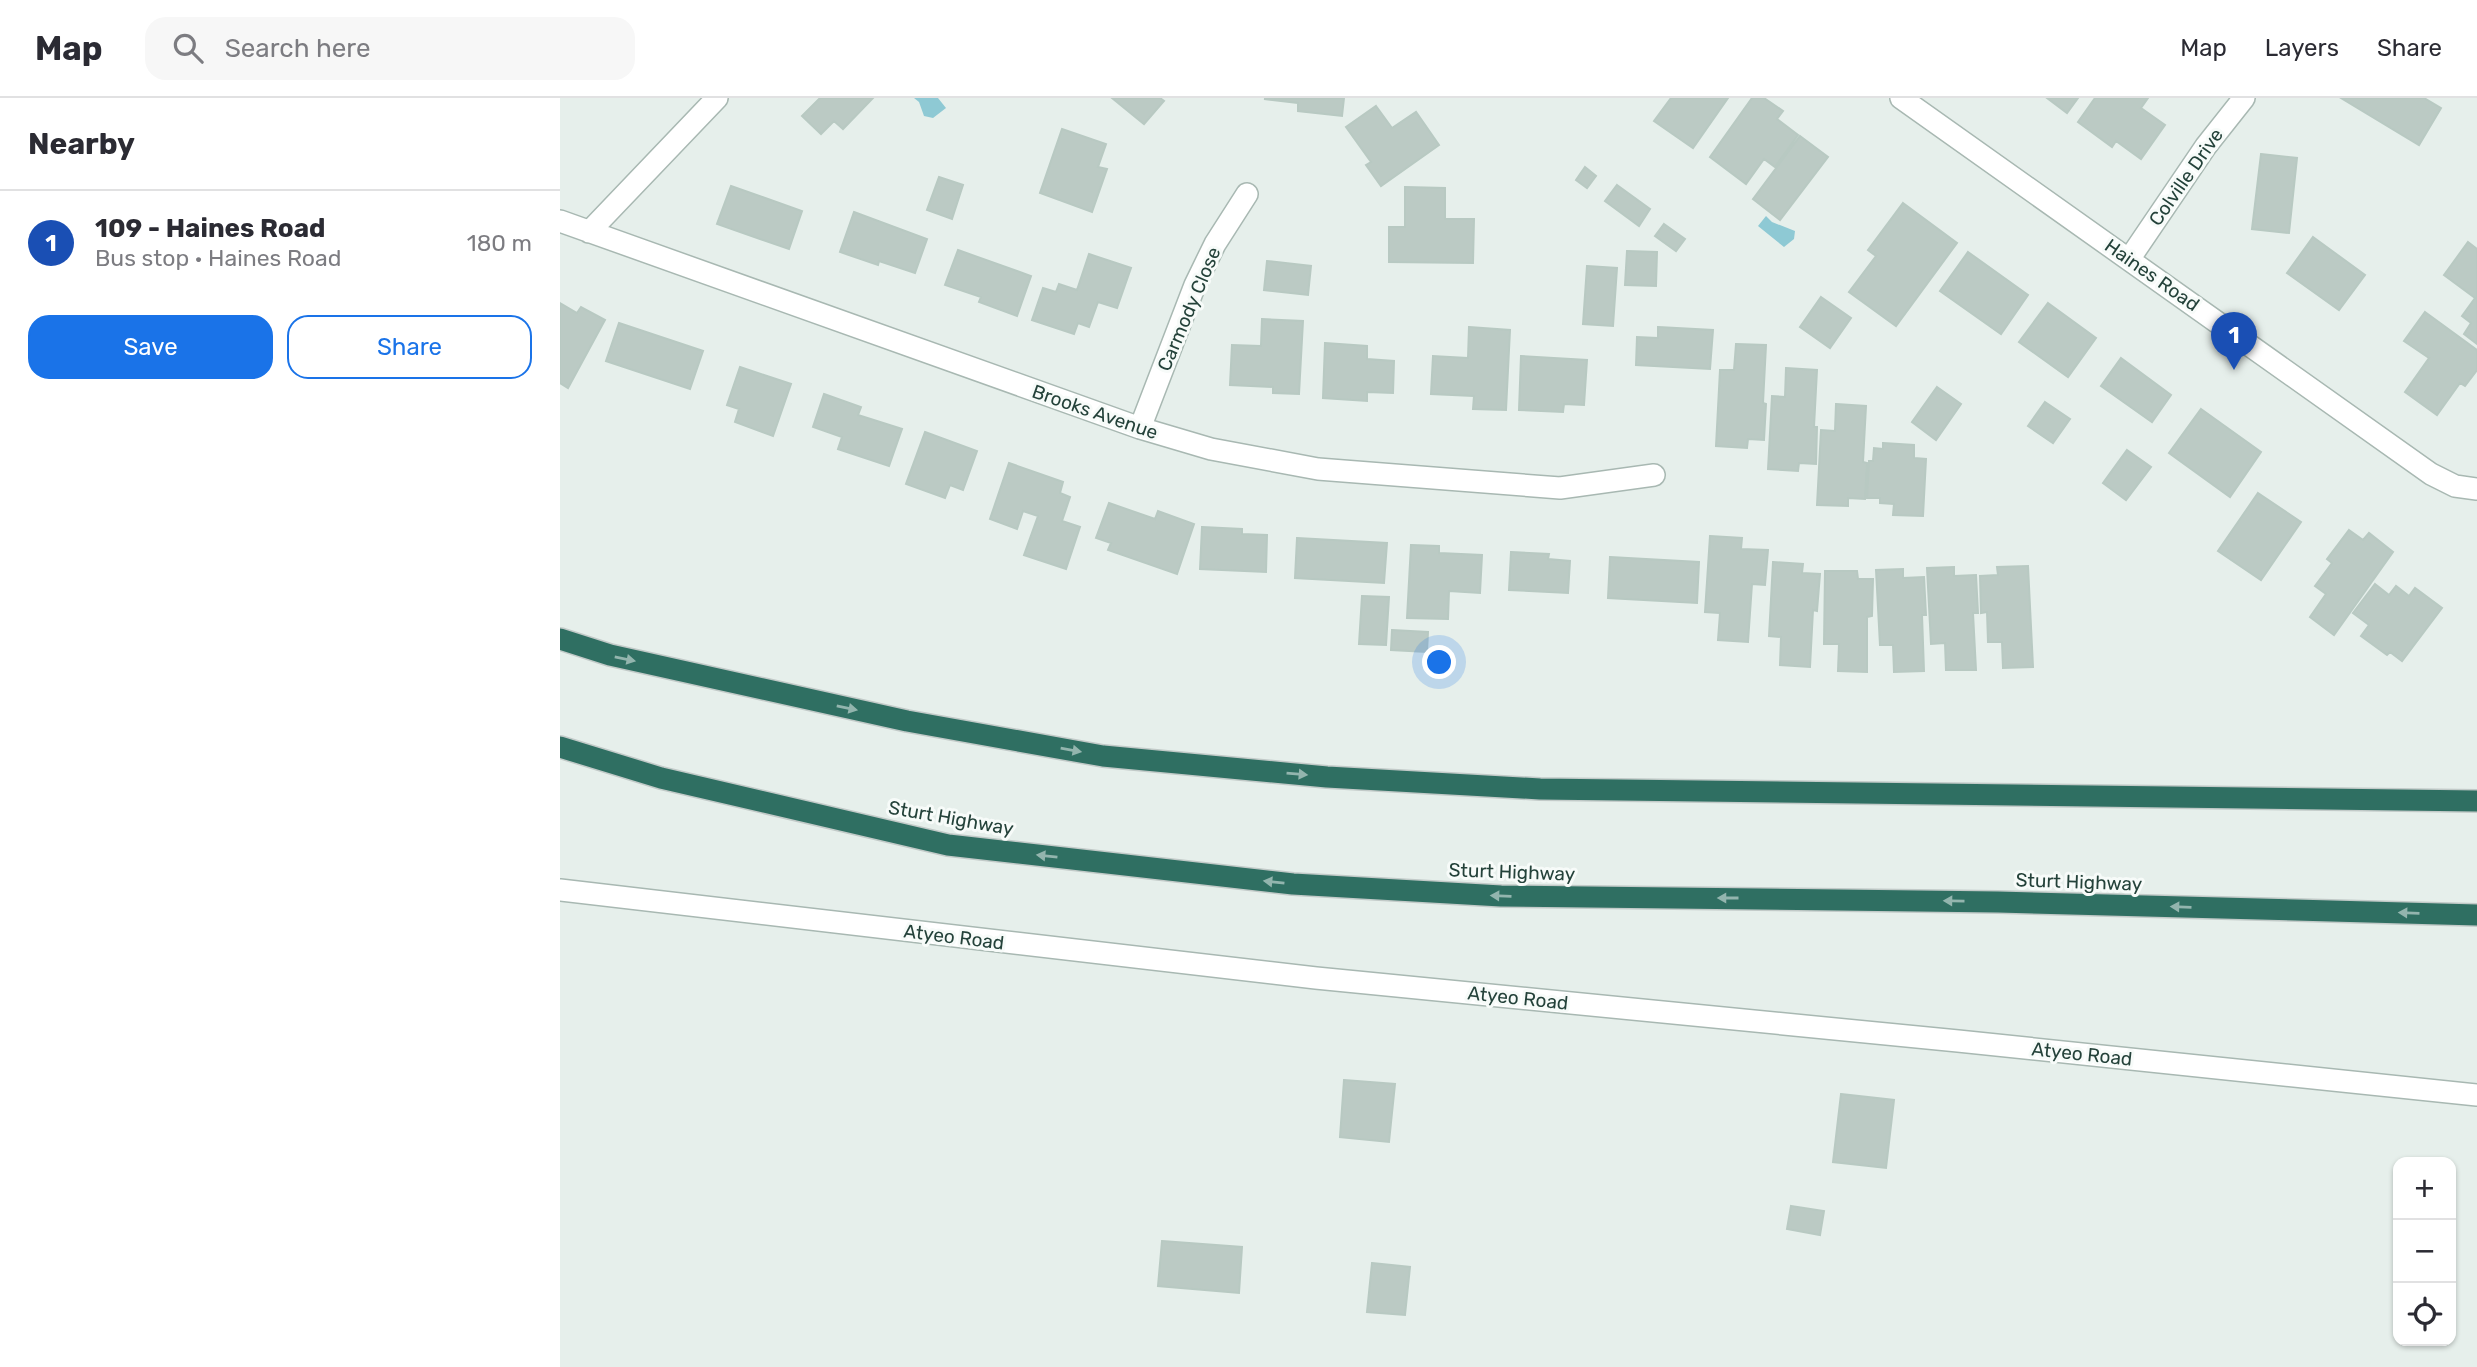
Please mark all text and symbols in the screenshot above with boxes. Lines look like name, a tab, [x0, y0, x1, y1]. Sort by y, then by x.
search box	[145, 17, 635, 80]
text: Map	[35, 29, 103, 68]
icon: search	[169, 29, 207, 67]
text: Search here	[225, 33, 370, 64]
text: Map	[2180, 34, 2227, 62]
text: Layers	[2265, 34, 2339, 62]
text: Share	[2377, 34, 2442, 62]
street label: Colville Drive	[2144, 124, 2228, 230]
text: Nearby	[28, 126, 135, 162]
text: 109 - Haines Road	[95, 213, 325, 244]
text: 1	[45, 229, 57, 257]
text: 180 m	[467, 229, 532, 257]
street label: Haines Road	[2100, 234, 2204, 316]
street label: Carmody Close	[1153, 243, 1225, 375]
text: Bus stop · Haines Road	[95, 244, 341, 272]
pin: 1	[2211, 312, 2257, 370]
button: Save	[28, 315, 273, 379]
button: Share	[287, 315, 532, 379]
street label: Brooks Avenue	[1029, 380, 1161, 444]
your location	[1422, 645, 1456, 679]
one-way arrow	[614, 653, 636, 664]
one-way arrow	[836, 702, 858, 713]
one-way arrow	[1060, 745, 1082, 756]
one-way arrow	[1286, 769, 1308, 780]
street label: Sturt Highway	[887, 796, 1015, 840]
one-way arrow	[1036, 850, 1058, 861]
street label: Sturt Highway	[1448, 858, 1576, 886]
street label: Sturt Highway	[2015, 868, 2143, 896]
one-way arrow	[1262, 876, 1284, 887]
one-way arrow	[1489, 890, 1511, 901]
one-way arrow	[1717, 892, 1739, 904]
one-way arrow	[1943, 896, 1965, 907]
one-way arrow	[2170, 901, 2192, 913]
one-way arrow	[2398, 907, 2420, 919]
street label: Atyeo Road	[902, 919, 1006, 955]
street label: Atyeo Road	[1467, 981, 1569, 1015]
street label: Atyeo Road	[2031, 1037, 2133, 1071]
map controls	[2393, 1157, 2456, 1346]
button: +	[2393, 1157, 2456, 1220]
button: −	[2393, 1220, 2456, 1283]
button: locate	[2393, 1283, 2456, 1346]

